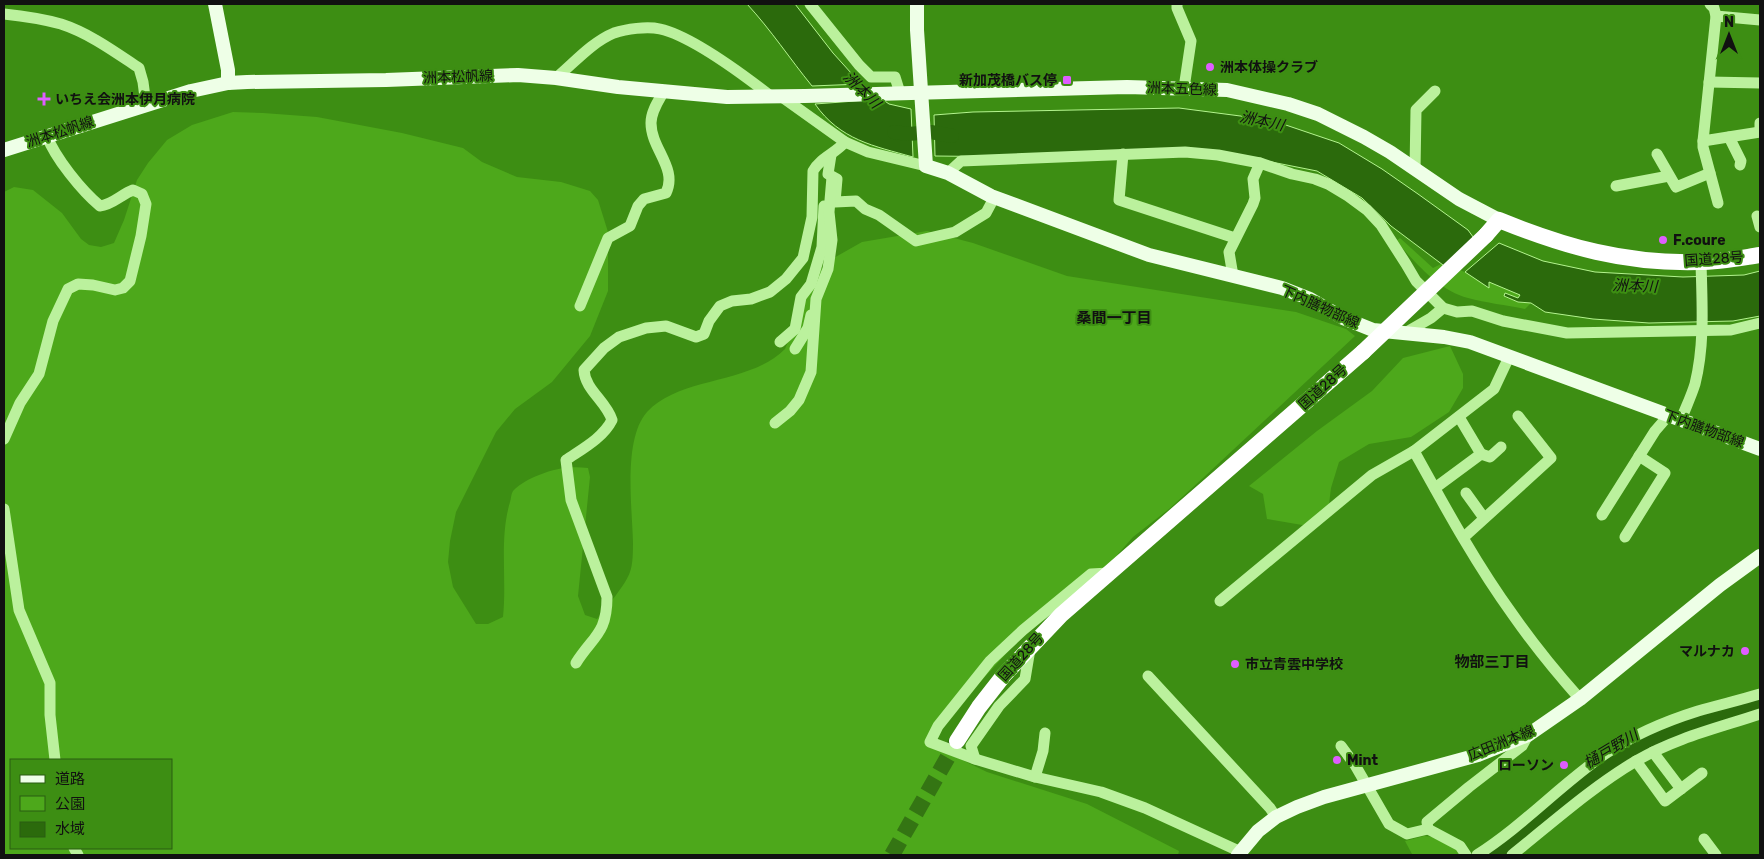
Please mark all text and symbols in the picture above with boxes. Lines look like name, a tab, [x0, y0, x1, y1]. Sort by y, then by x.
north arrow	[1704, 10, 1754, 60]
text: N	[1724, 14, 1734, 31]
place label: 洲本体操クラブ	[1220, 59, 1318, 76]
marker: 洲本体操クラブ	[1204, 61, 1216, 73]
street label: 洲本松帆線	[423, 67, 493, 87]
water label: 洲本川	[840, 68, 886, 114]
place label: 新加茂橋バス停	[959, 72, 1057, 89]
marker: 新加茂橋バス停	[1061, 74, 1073, 86]
street label: 洲本五色線	[1147, 79, 1217, 99]
place label: いちえ会洲本伊月病院	[55, 91, 195, 108]
marker: いちえ会洲本伊月病院	[37, 92, 51, 106]
water label: 洲本川	[1238, 108, 1288, 135]
street label: 洲本松帆線	[24, 113, 96, 151]
place label: F.coure	[1673, 232, 1725, 249]
marker: F.coure	[1657, 234, 1669, 246]
street label: 国道28号	[1684, 248, 1744, 270]
water label: 洲本川	[1612, 276, 1660, 296]
street label: 下内膳物部線	[1278, 282, 1362, 332]
district label: 桑間一丁目	[1076, 309, 1152, 327]
street label: 国道28号	[1295, 361, 1351, 413]
street label: 下内膳物部線	[1662, 407, 1746, 451]
street label: 国道28号	[995, 629, 1047, 685]
place label: マルナカ	[1679, 643, 1735, 660]
marker: マルナカ	[1739, 645, 1751, 657]
district label: 物部三丁目	[1454, 653, 1530, 671]
place label: 市立青雲中学校	[1245, 656, 1343, 673]
marker: 市立青雲中学校	[1229, 658, 1241, 670]
street label: 広田洲本線	[1465, 722, 1537, 764]
water label: 樋戸野川	[1581, 725, 1643, 772]
place label: Mint	[1347, 752, 1379, 769]
marker: Mint	[1331, 754, 1343, 766]
place label: ローソン	[1498, 757, 1554, 774]
legend	[10, 759, 172, 849]
marker: ローソン	[1558, 759, 1570, 771]
text: 道路	[55, 770, 85, 788]
text: 公園	[55, 795, 85, 813]
text: 水域	[55, 820, 85, 838]

